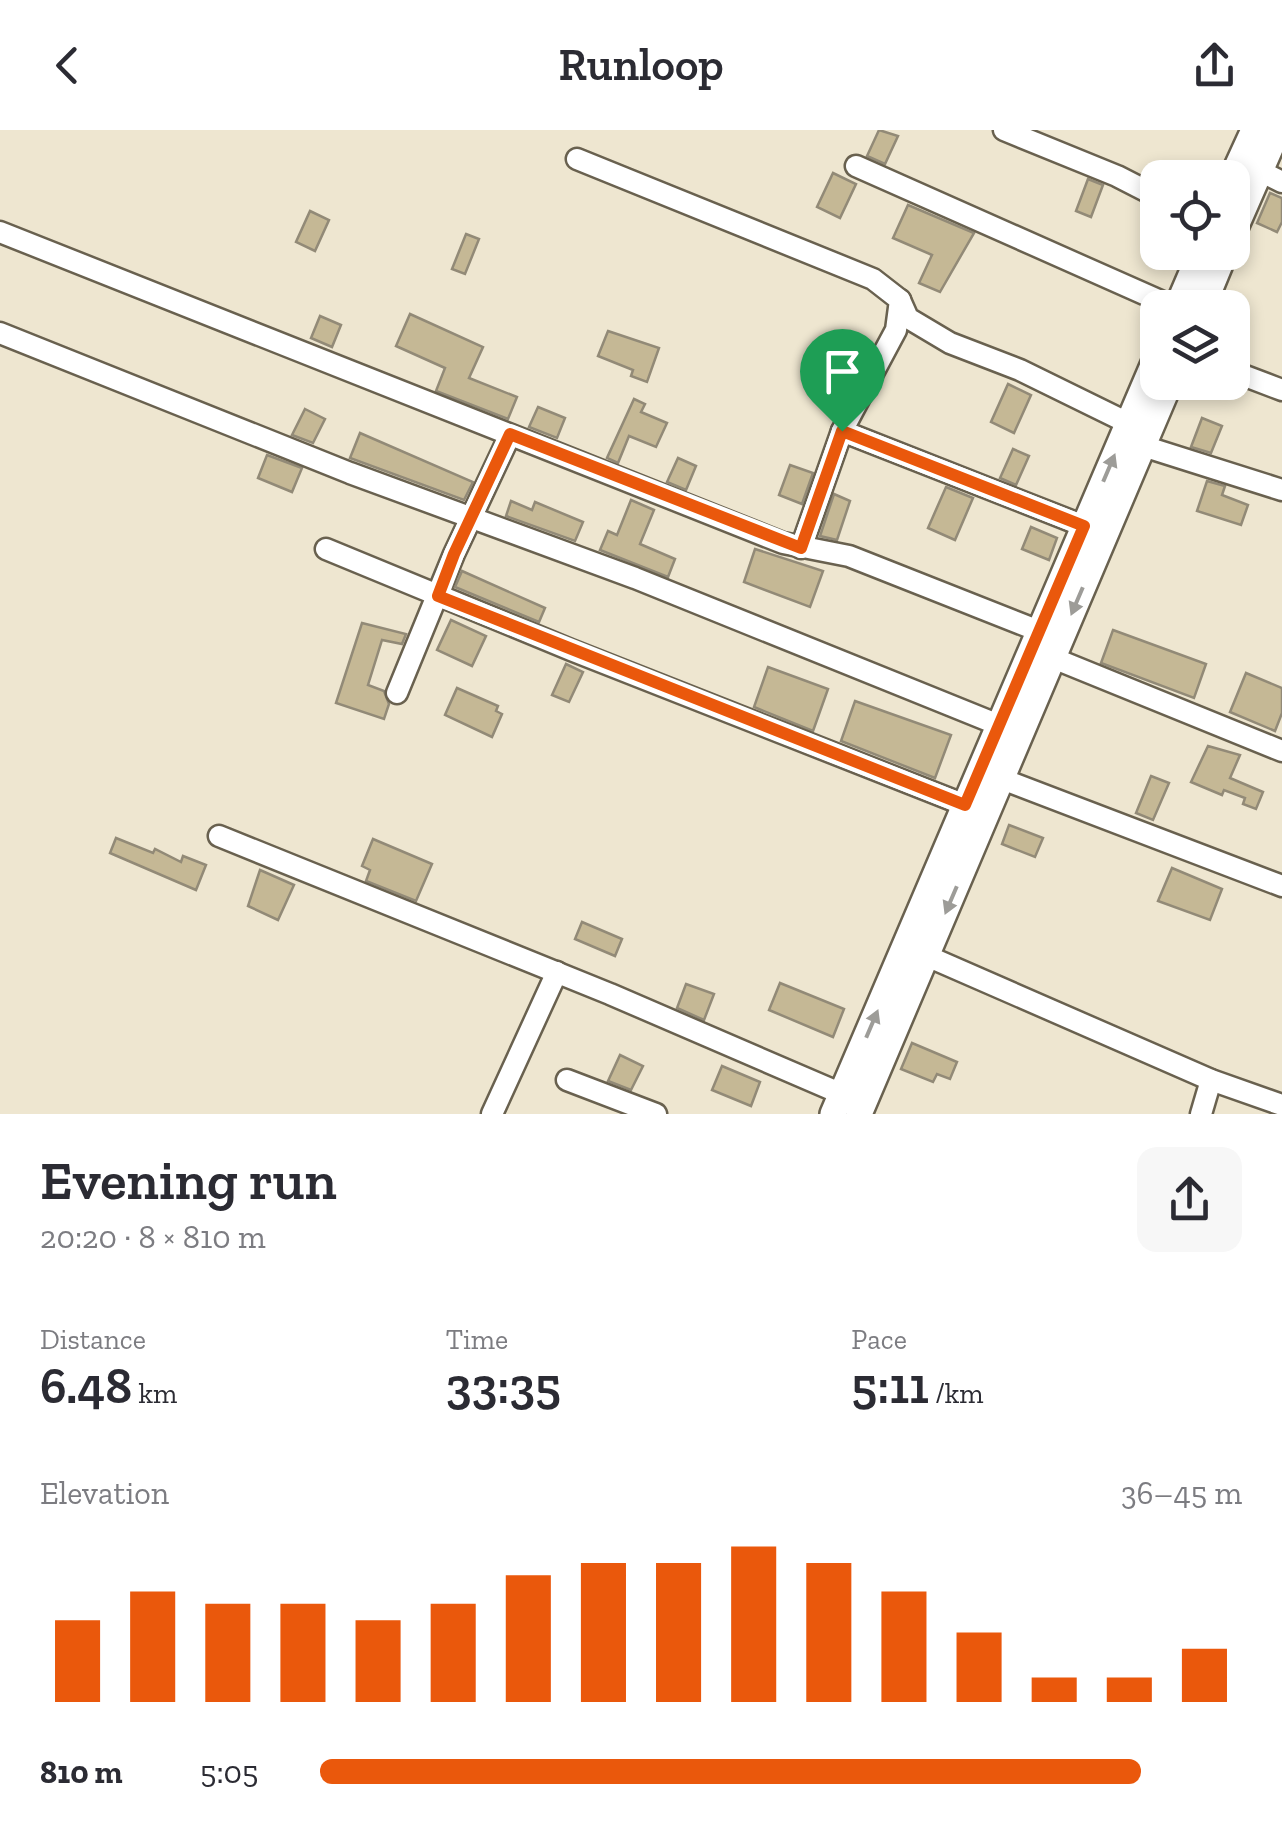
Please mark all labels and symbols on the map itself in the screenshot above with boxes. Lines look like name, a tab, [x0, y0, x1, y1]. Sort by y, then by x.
pin	[800, 329, 885, 432]
one-way arrow	[1101, 453, 1117, 483]
one-way arrow	[1069, 586, 1085, 616]
one-way arrow	[942, 886, 958, 916]
one-way arrow	[864, 1009, 880, 1039]

